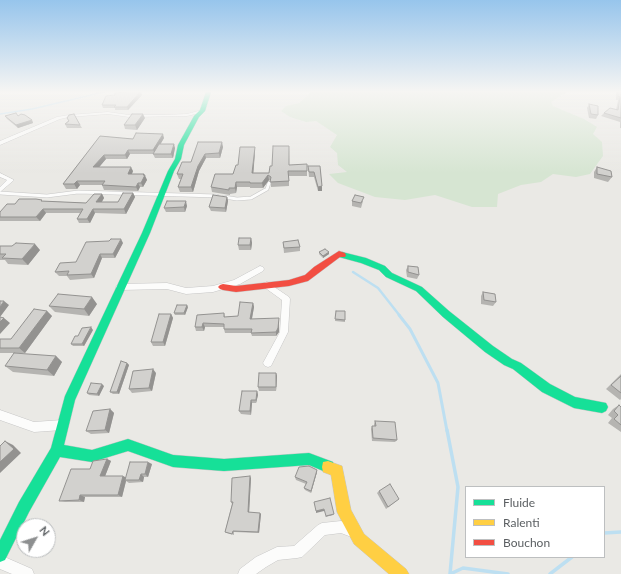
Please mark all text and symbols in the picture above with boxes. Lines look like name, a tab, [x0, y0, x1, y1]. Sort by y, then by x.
legend	[465, 486, 605, 558]
text: Fluide	[503, 495, 535, 510]
text: Ralenti	[503, 515, 540, 530]
north arrow	[16, 518, 56, 558]
text: N	[37, 523, 53, 538]
text: Bouchon	[503, 535, 550, 550]

